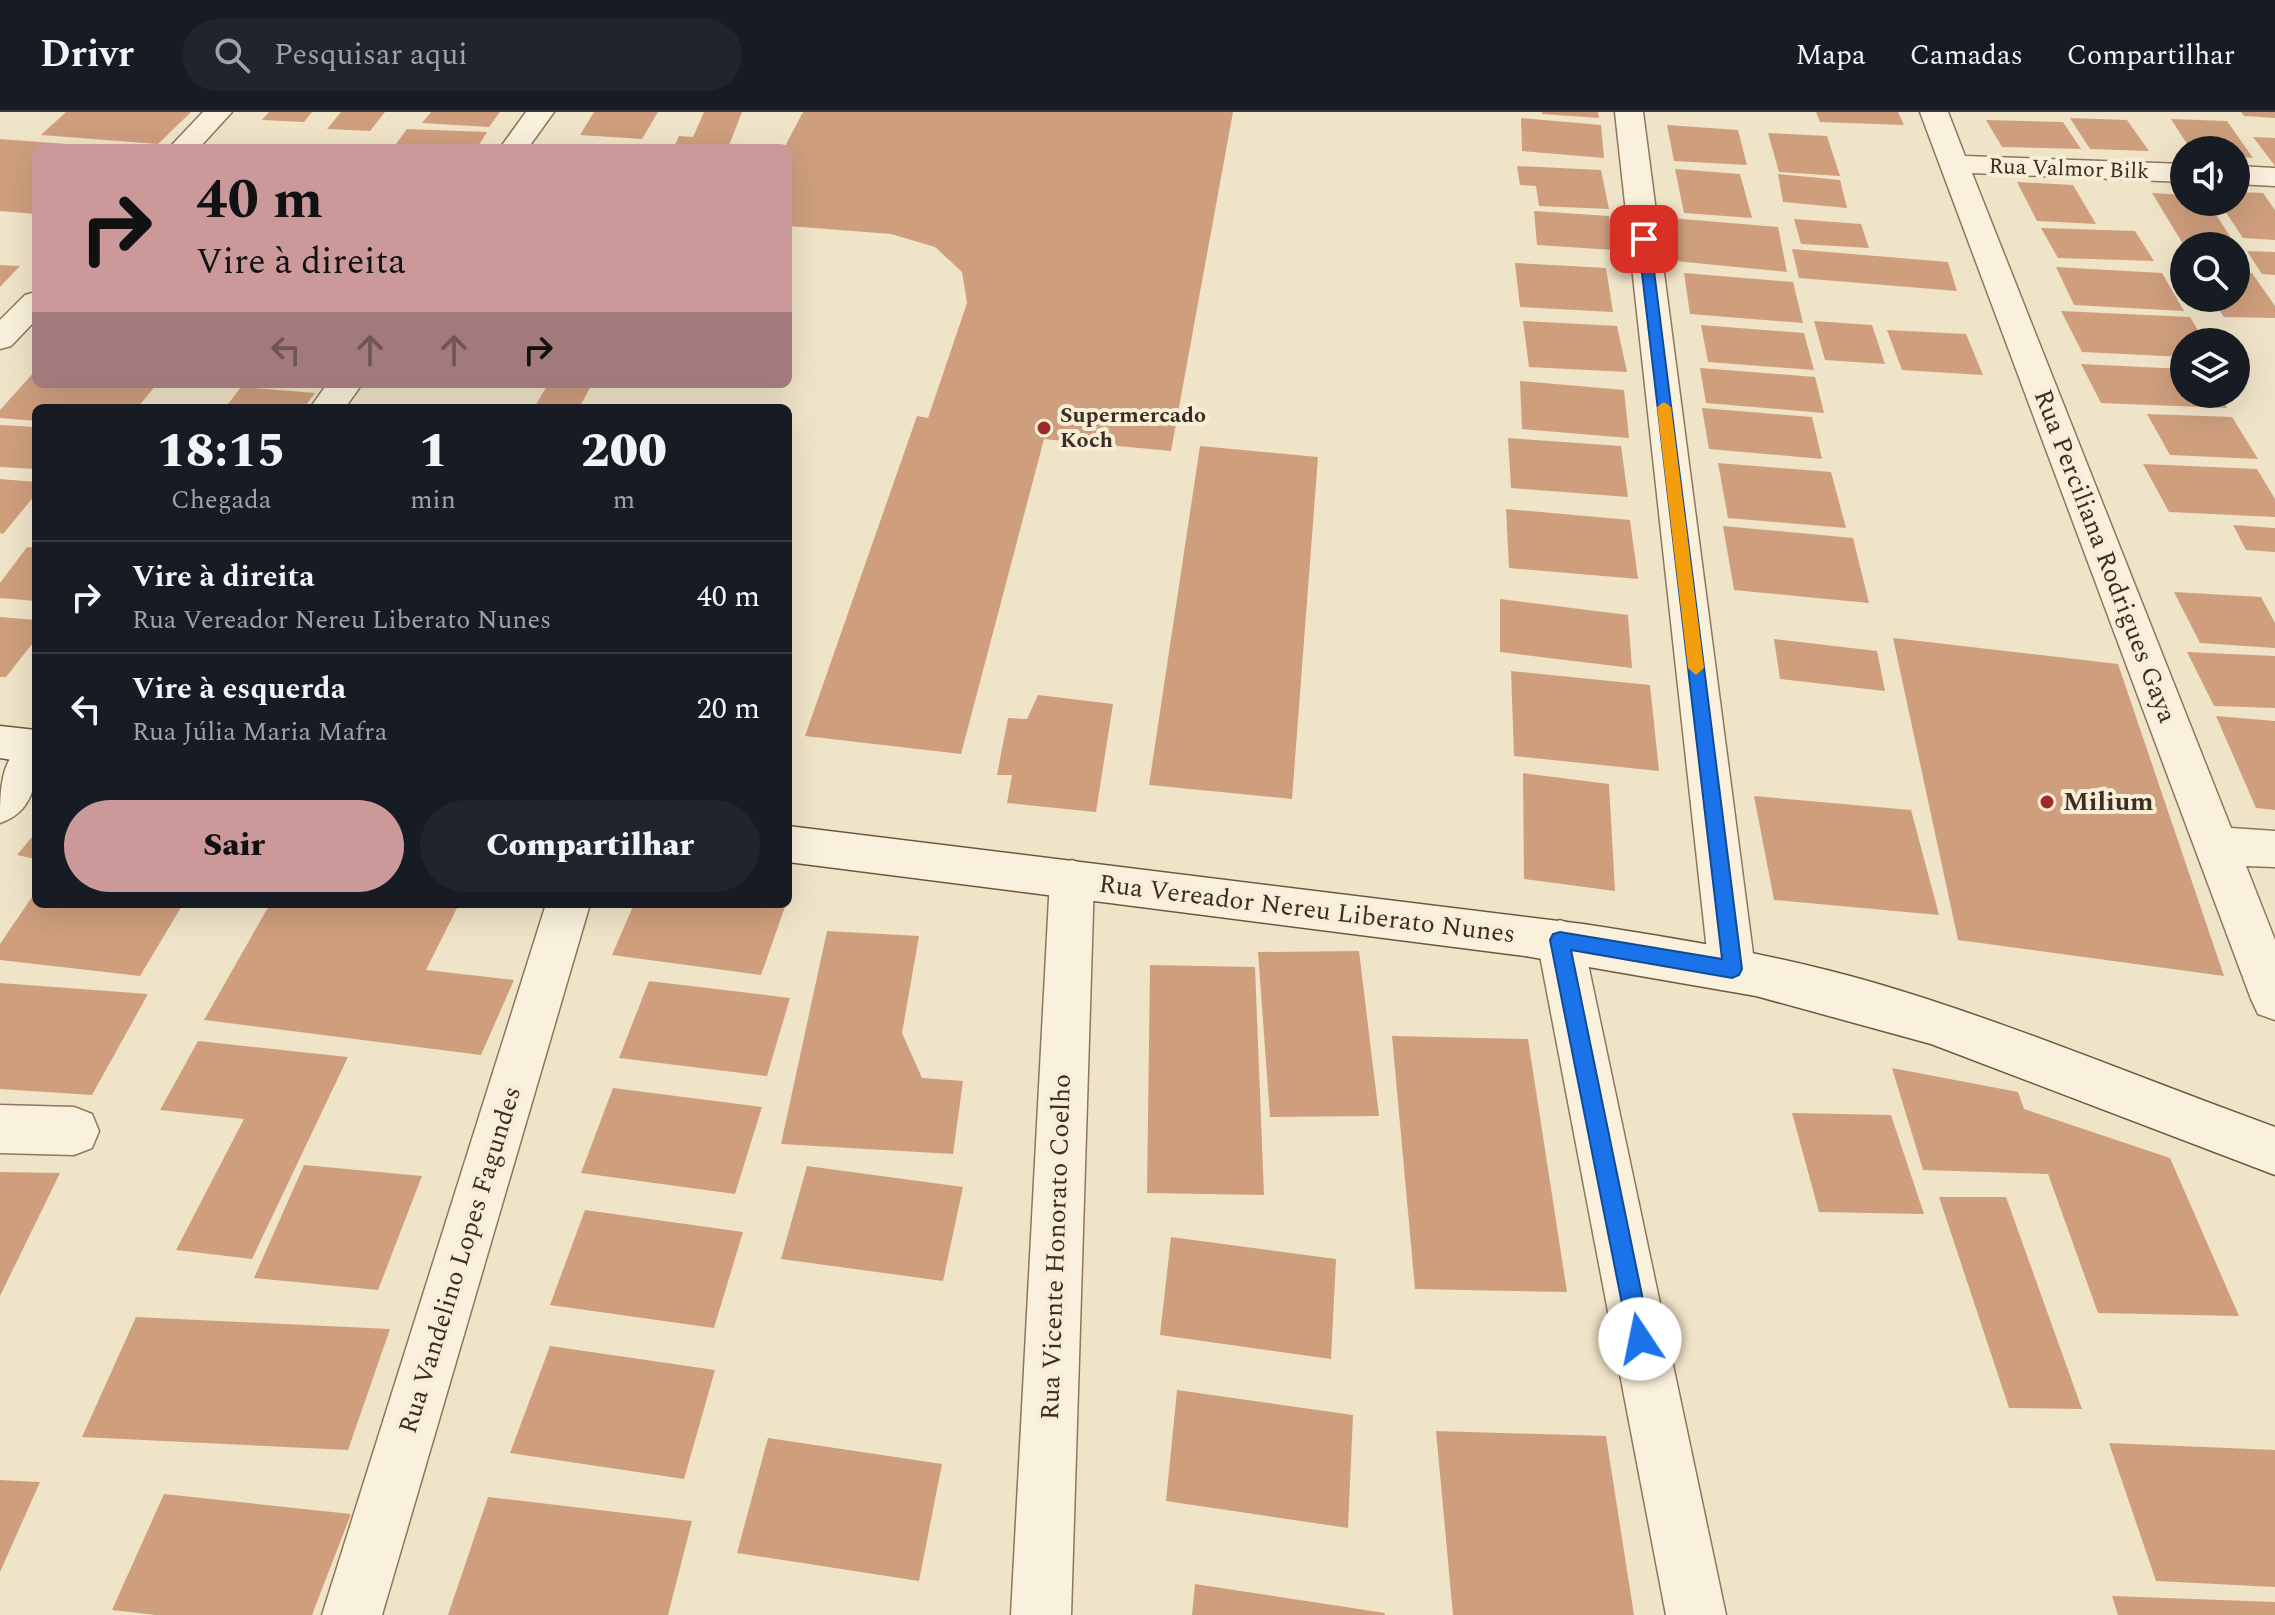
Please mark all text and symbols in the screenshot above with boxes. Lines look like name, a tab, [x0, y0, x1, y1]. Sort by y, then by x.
search box	[182, 19, 742, 91]
text: Drivr	[40, 26, 134, 84]
text: Pesquisar aqui	[274, 32, 468, 78]
icon: search	[210, 33, 254, 77]
text: Mapa	[1795, 34, 1866, 77]
text: Camadas	[1910, 34, 2023, 77]
text: Compartilhar	[2067, 34, 2235, 77]
map controls	[2170, 136, 2250, 408]
button: sound	[2170, 136, 2250, 216]
street label: Rua Valmor Bilk	[1988, 150, 2150, 188]
text: 40 m	[196, 158, 323, 243]
icon: right	[64, 176, 168, 280]
pin	[1610, 205, 1678, 273]
icon: arrive	[1622, 217, 1666, 261]
button: search	[2170, 232, 2250, 312]
text: Vire à direita	[196, 235, 406, 290]
icon: left	[264, 328, 308, 372]
icon: ahead	[348, 328, 392, 372]
icon: ahead	[432, 328, 476, 372]
icon: right	[516, 328, 560, 372]
button: layers	[2170, 328, 2250, 408]
street label: Rua Perciliana Rodrigues Gaya	[2023, 383, 2187, 729]
place label: Supermercado Koch	[1060, 399, 1206, 457]
text: 18:15	[157, 415, 286, 488]
text: 1	[419, 415, 448, 488]
text: 200	[581, 415, 667, 488]
marker: Supermercado Koch	[1035, 419, 1053, 437]
text: Chegada	[171, 480, 271, 520]
text: min	[410, 480, 456, 520]
text: m	[613, 480, 635, 520]
text: Vire à direita	[132, 554, 315, 600]
text: 40 m	[697, 574, 760, 620]
icon: right	[64, 575, 108, 619]
text: Rua Vereador Nereu Liberato Nunes	[132, 600, 551, 640]
text: Vire à esquerda	[132, 666, 346, 712]
text: 20 m	[697, 686, 760, 732]
icon: left	[64, 687, 108, 731]
text: Rua Júlia Maria Mafra	[132, 712, 387, 752]
place label: Milium	[2063, 782, 2153, 822]
marker: Milium	[2038, 793, 2056, 811]
button: Sair	[64, 800, 404, 892]
button: Compartilhar	[420, 800, 760, 892]
street label: Rua Vereador Nereu Liberato Nunes	[1097, 864, 1517, 954]
street label: Rua Vicente Honorato Coelho	[1030, 1073, 1082, 1421]
street label: Rua Vandelino Lopes Fagundes	[388, 1081, 532, 1439]
position arrow	[1598, 1297, 1682, 1381]

